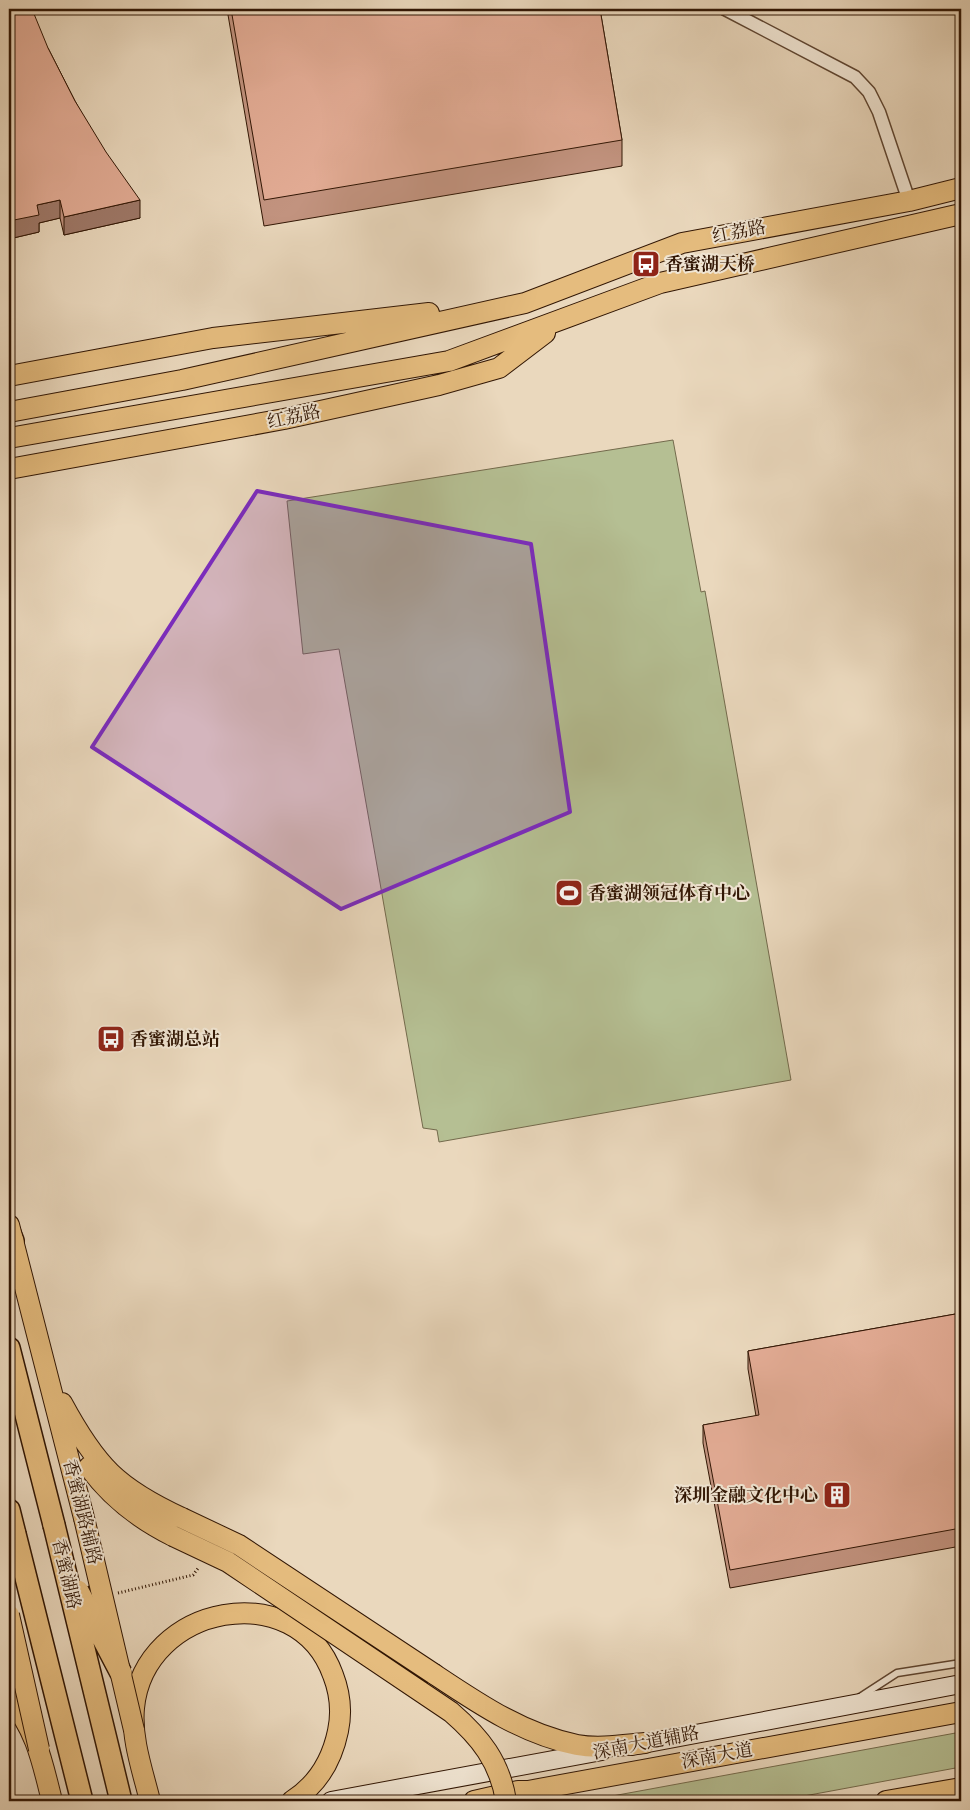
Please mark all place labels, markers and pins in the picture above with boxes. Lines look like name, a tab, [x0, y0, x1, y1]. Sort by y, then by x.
bus stop icon: 香蜜湖天桥	[631, 249, 661, 279]
place label: 香蜜湖天桥	[665, 254, 755, 275]
sports icon: 香蜜湖领冠体育中心	[554, 878, 584, 908]
place label: 香蜜湖领冠体育中心	[588, 883, 750, 904]
bus stop icon: 香蜜湖总站	[96, 1024, 126, 1054]
place label: 香蜜湖总站	[130, 1029, 220, 1050]
building icon: 深圳金融文化中心	[822, 1480, 852, 1510]
place label: 深圳金融文化中心	[674, 1485, 818, 1506]

